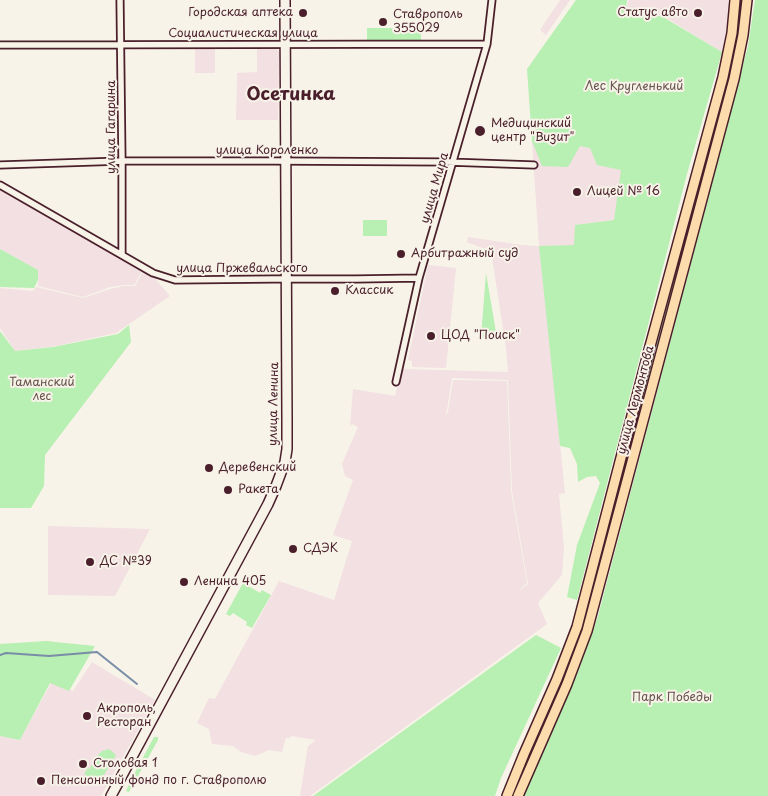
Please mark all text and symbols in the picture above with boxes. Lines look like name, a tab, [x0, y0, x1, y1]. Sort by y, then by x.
place label: Городская аптека	[188, 6, 293, 20]
place label: Статус авто	[617, 6, 688, 20]
marker: Городская аптека	[297, 7, 309, 19]
marker: Статус авто	[692, 7, 704, 19]
place label: Ставрополь 355029	[393, 8, 463, 36]
marker: Ставрополь 355029	[377, 16, 389, 28]
street label: Социалистическая улица	[168, 27, 318, 41]
street label: улица Гагарина	[105, 80, 119, 174]
park label: Лес Кругленький	[585, 80, 683, 94]
district label: Осетинка	[247, 84, 335, 106]
place label: Медицинский центр "Визит"	[491, 117, 574, 145]
marker: Медицинский центр "Визит"	[473, 124, 487, 138]
street label: улица Короленко	[216, 144, 318, 158]
street label: улица Мира	[418, 151, 452, 225]
place label: Лицей № 16	[587, 185, 660, 199]
marker: Лицей № 16	[571, 186, 583, 198]
place label: Арбитражный суд	[411, 247, 518, 261]
marker: Арбитражный суд	[395, 248, 407, 260]
street label: улица Пржевальского	[176, 262, 308, 276]
place label: Классик	[345, 284, 393, 298]
marker: Классик	[329, 285, 341, 297]
place label: ЦОД "Поиск"	[441, 329, 520, 343]
marker: ЦОД "Поиск"	[425, 330, 437, 342]
street label: улица Лермонтова	[615, 344, 657, 456]
street label: улица Ленина	[266, 362, 282, 446]
park label: Таманский лес	[9, 376, 75, 404]
place label: Деревенский	[219, 461, 296, 475]
marker: Деревенский	[203, 462, 215, 474]
place label: Ракета	[238, 483, 278, 497]
marker: Ракета	[222, 484, 234, 496]
place label: СДЭК	[303, 542, 338, 556]
marker: СДЭК	[287, 543, 299, 555]
place label: ДС №39	[100, 555, 152, 569]
marker: ДС №39	[84, 556, 96, 568]
place label: Ленина 405	[194, 575, 266, 589]
marker: Ленина 405	[178, 576, 190, 588]
park label: Парк Победы	[632, 691, 712, 705]
place label: Акрополь, Ресторан	[97, 702, 156, 730]
marker: Акрополь, Ресторан	[81, 710, 93, 722]
place label: Столовая 1	[93, 757, 157, 771]
marker: Столовая 1	[77, 758, 89, 770]
place label: Пенсионный фонд по г. Ставрополю	[51, 774, 267, 788]
marker: Пенсионный фонд по г. Ставрополю	[35, 775, 47, 787]

